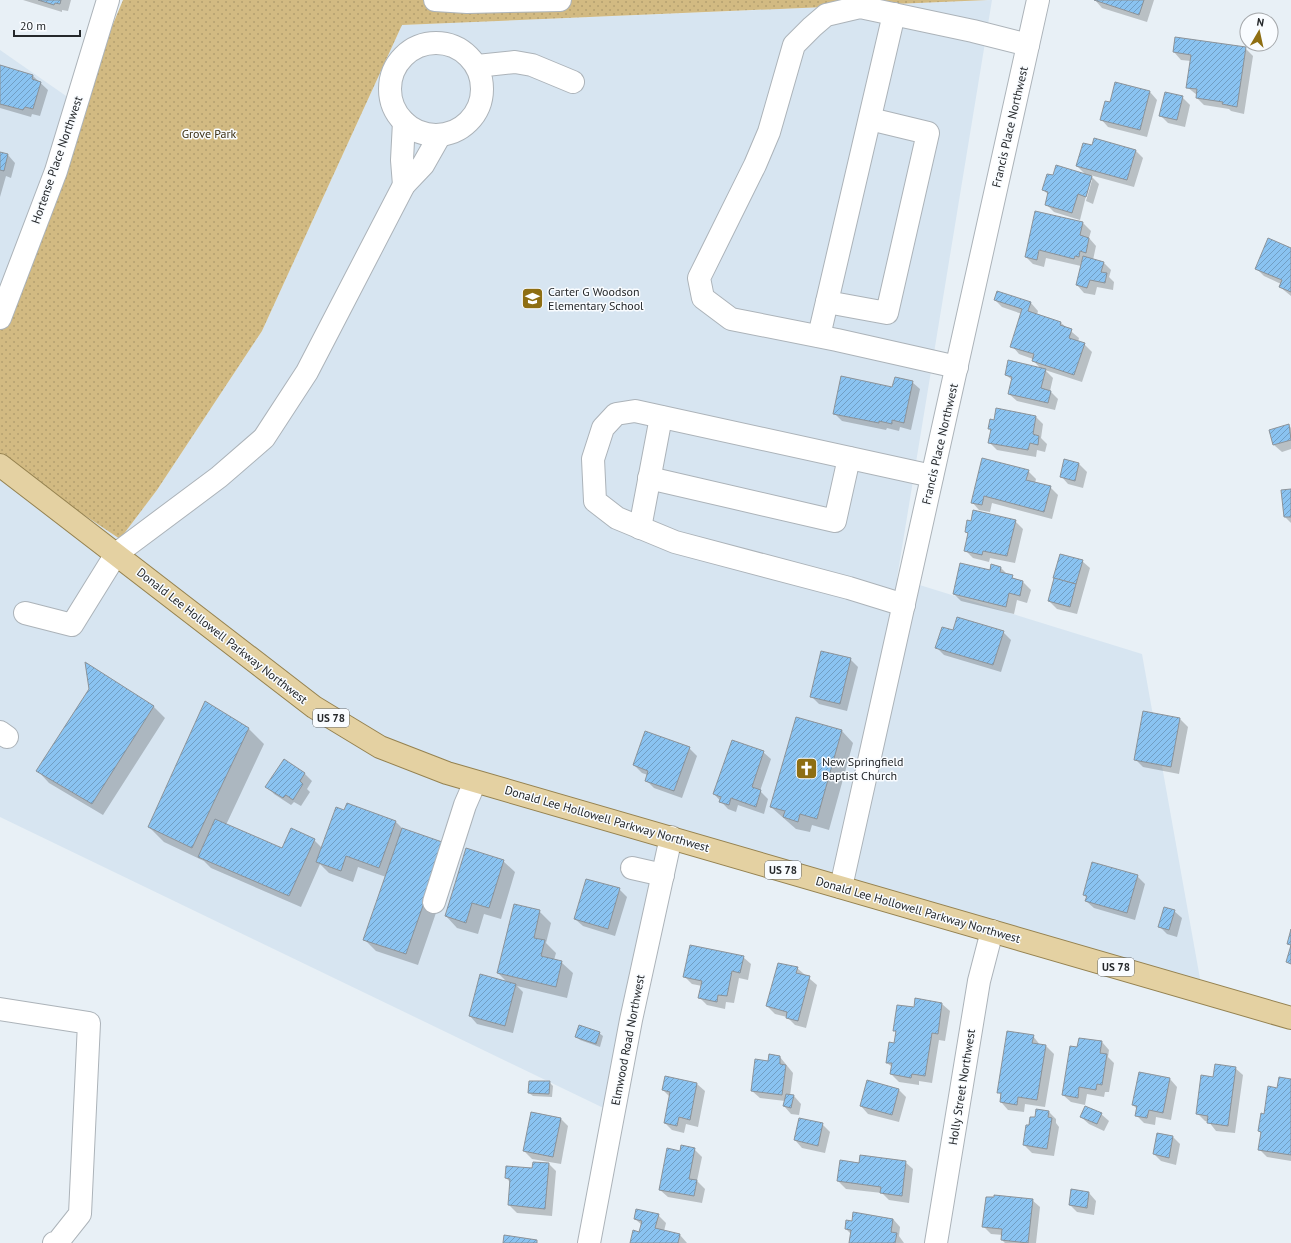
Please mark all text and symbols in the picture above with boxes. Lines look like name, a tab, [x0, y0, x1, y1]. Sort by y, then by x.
scale bar	[14, 12, 80, 38]
north arrow	[1239, 12, 1279, 52]
text: N	[1256, 15, 1265, 30]
text: 20 m	[20, 18, 46, 33]
street label: Francis Place Northwest	[988, 65, 1031, 189]
street label: Hortense Place Northwest	[28, 94, 85, 226]
park label: Grove Park	[182, 126, 237, 141]
place label: Carter G Woodson Elementary School	[548, 284, 644, 313]
school or university icon: Carter G Woodson Elementary School	[520, 286, 546, 312]
street label: Francis Place Northwest	[918, 382, 961, 506]
street label: Donald Lee Hollowell Parkway Northwest	[134, 564, 311, 707]
road number: US 78	[313, 709, 349, 727]
place label: New Springfield Baptist Church	[822, 754, 903, 783]
church icon: New Springfield Baptist Church	[793, 756, 819, 782]
street label: Donald Lee Hollowell Parkway Northwest	[503, 782, 711, 855]
road number: US 78	[765, 861, 801, 879]
street label: Donald Lee Hollowell Parkway Northwest	[814, 873, 1022, 946]
road number: US 78	[1098, 958, 1134, 976]
street label: Elmwood Road Northwest	[607, 973, 648, 1107]
street label: Holly Street Northwest	[945, 1028, 978, 1146]

